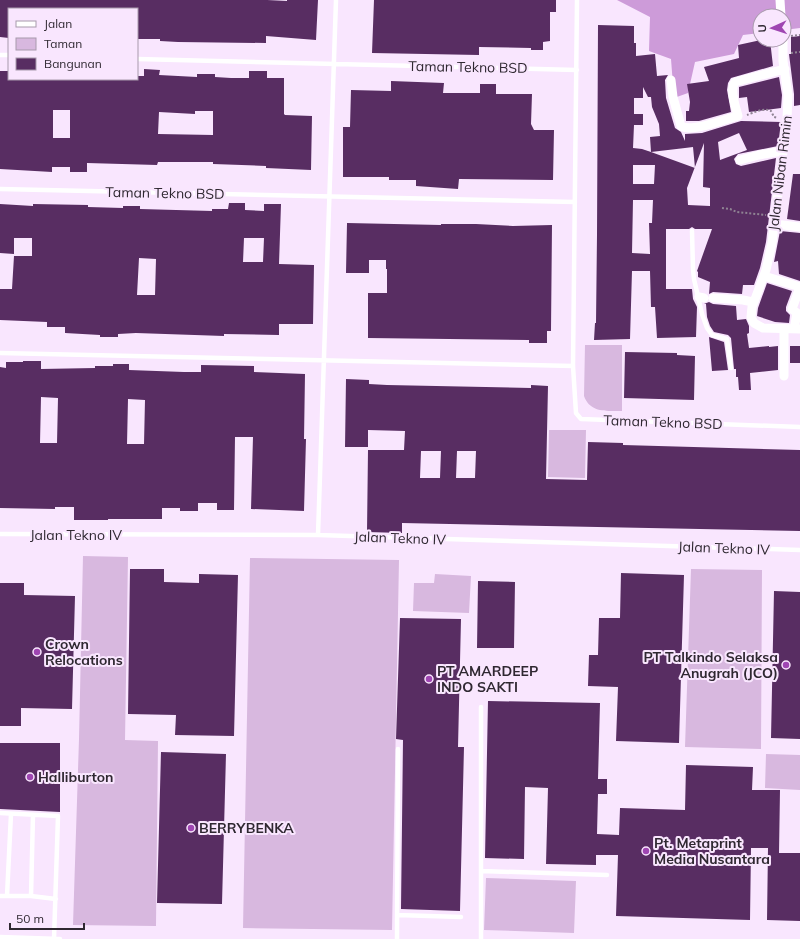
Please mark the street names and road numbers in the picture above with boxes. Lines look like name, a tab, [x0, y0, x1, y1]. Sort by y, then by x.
street label: Taman Tekno BSD	[408, 57, 528, 77]
street label: Jalan Niban Rimin	[764, 114, 796, 232]
street label: Taman Tekno BSD	[105, 183, 225, 203]
street label: Taman Tekno BSD	[603, 411, 723, 433]
street label: Jalan Tekno IV	[30, 526, 122, 544]
street label: Jalan Tekno IV	[354, 527, 447, 549]
street label: Jalan Tekno IV	[678, 537, 771, 559]

